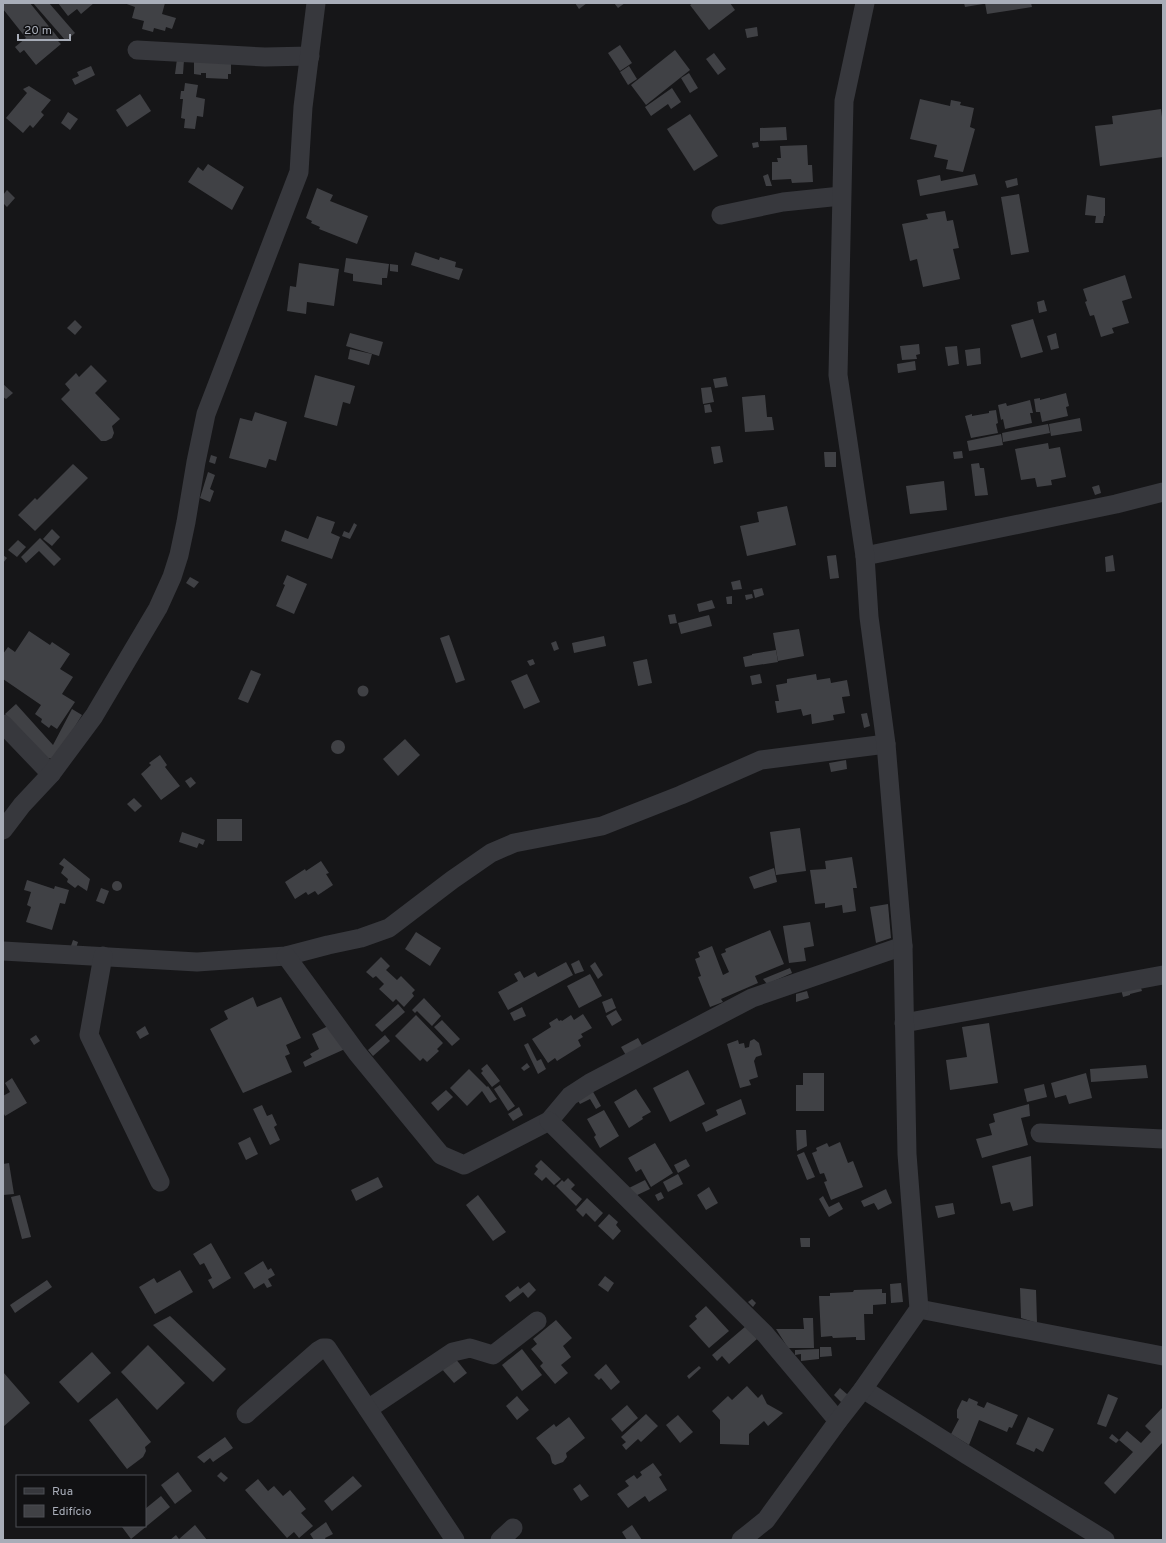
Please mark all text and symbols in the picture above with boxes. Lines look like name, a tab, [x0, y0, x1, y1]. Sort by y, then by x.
scale bar	[18, 16, 70, 42]
text: 20 m	[24, 23, 52, 39]
legend	[16, 1475, 146, 1527]
text: Rua	[52, 1484, 73, 1500]
text: Edifício	[52, 1504, 92, 1520]

